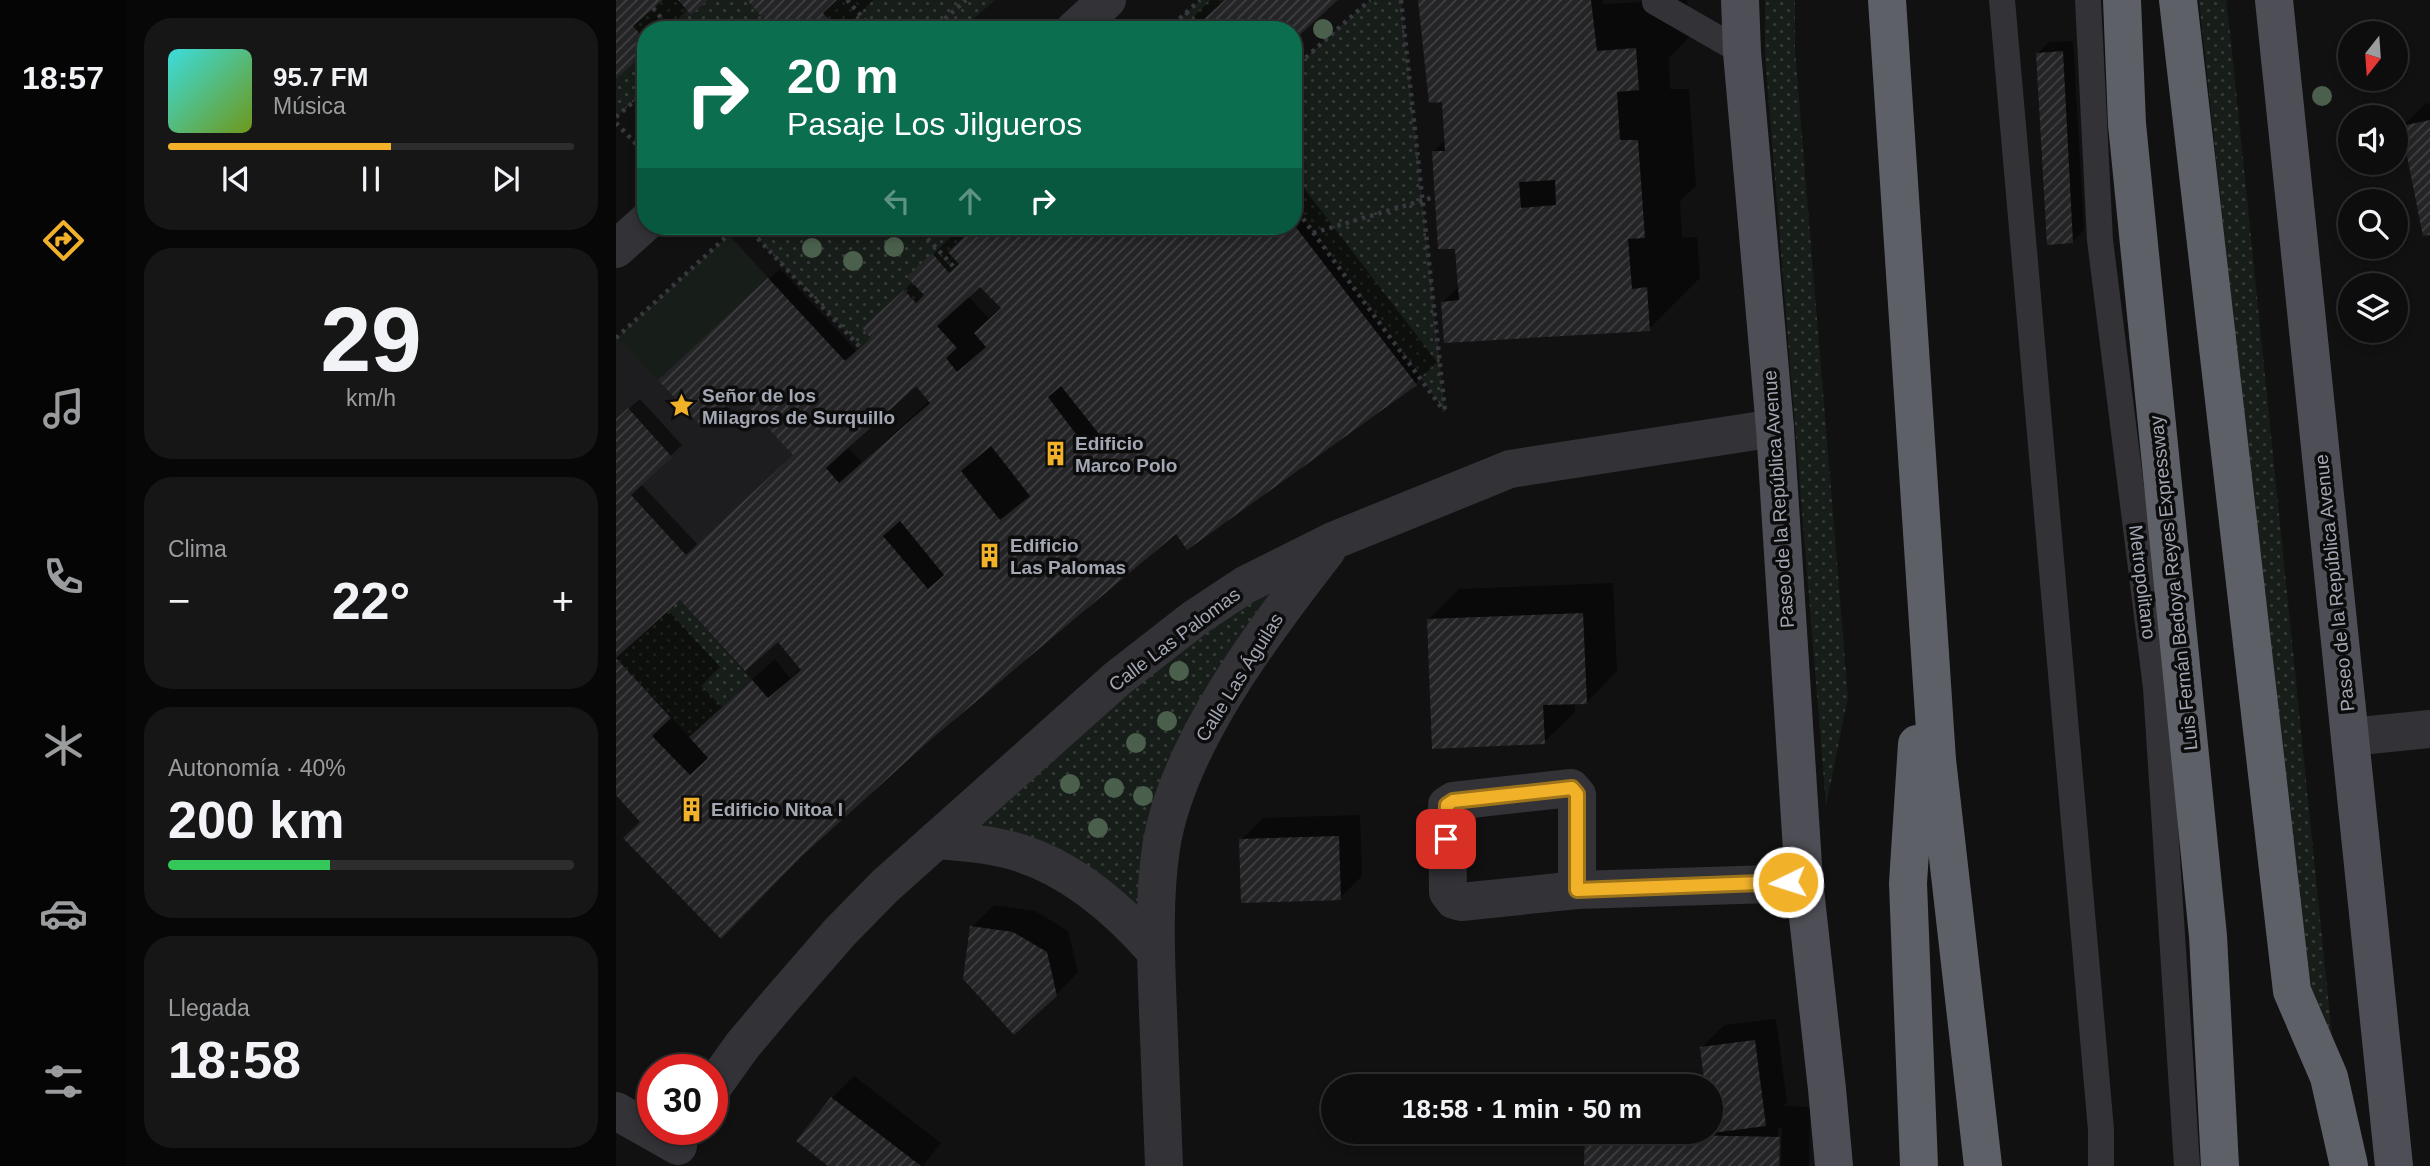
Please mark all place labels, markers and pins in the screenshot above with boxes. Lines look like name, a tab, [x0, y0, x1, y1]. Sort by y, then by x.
place label: Señor de los Milagros de Surquillo	[702, 385, 895, 428]
place icon: Señor de los Milagros de Surquillo	[668, 392, 696, 420]
place label: Edificio Marco Polo	[1075, 433, 1177, 476]
building icon: Edificio Marco Polo	[1041, 440, 1069, 468]
place label: Edificio Las Palomas	[1010, 535, 1126, 578]
building icon: Edificio Las Palomas	[976, 542, 1004, 570]
building icon: Edificio Nitoa I	[677, 795, 705, 823]
place label: Edificio Nitoa I	[711, 799, 843, 820]
pin	[1416, 809, 1476, 869]

